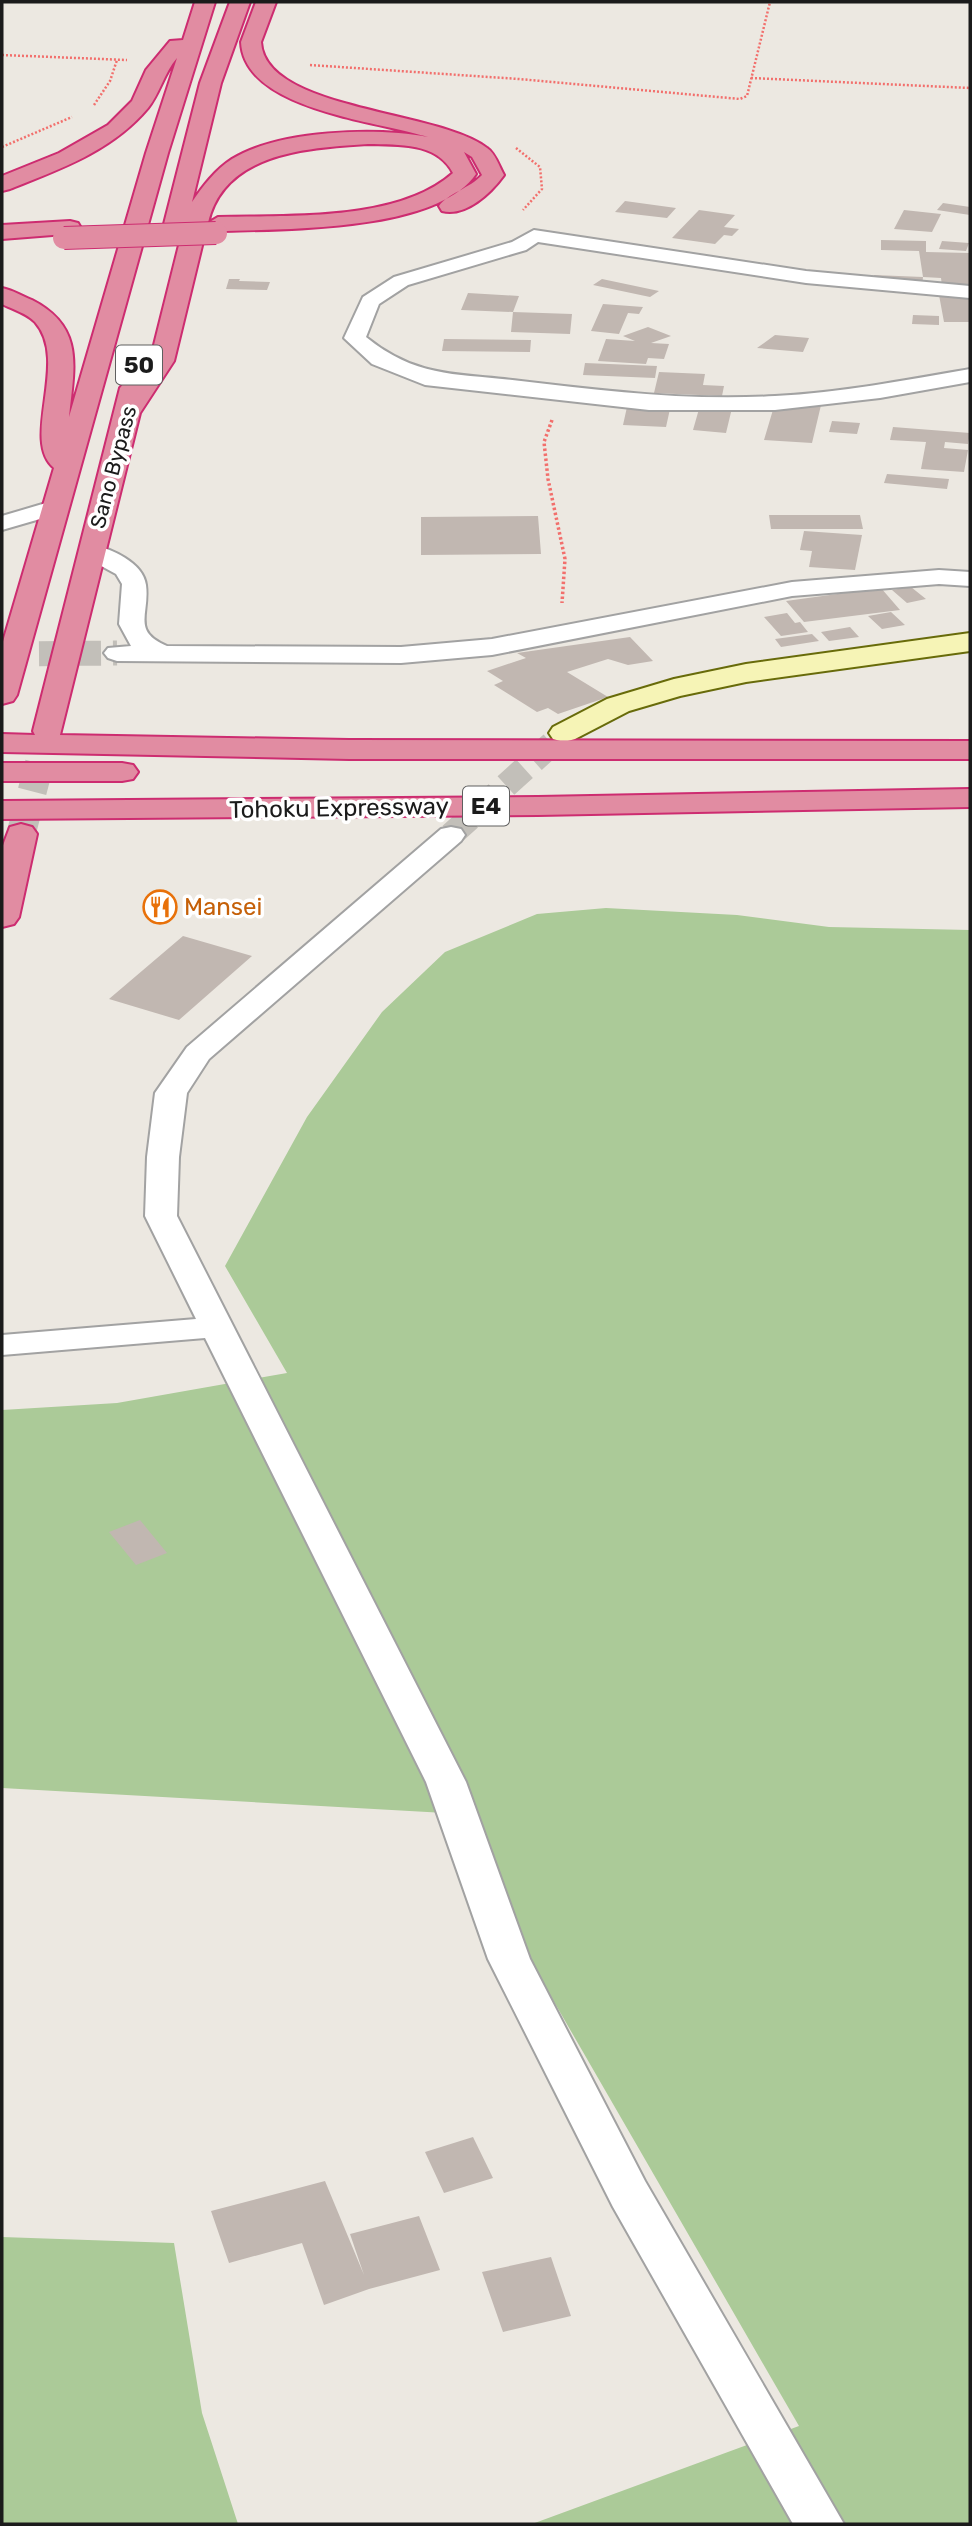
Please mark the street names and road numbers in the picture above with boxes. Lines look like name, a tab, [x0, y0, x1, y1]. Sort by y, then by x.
road number: 50	[116, 346, 162, 384]
street label: Sano Bypass	[85, 403, 141, 531]
road number: E4	[463, 786, 509, 826]
street label: Tohoku Expressway	[229, 792, 449, 824]

